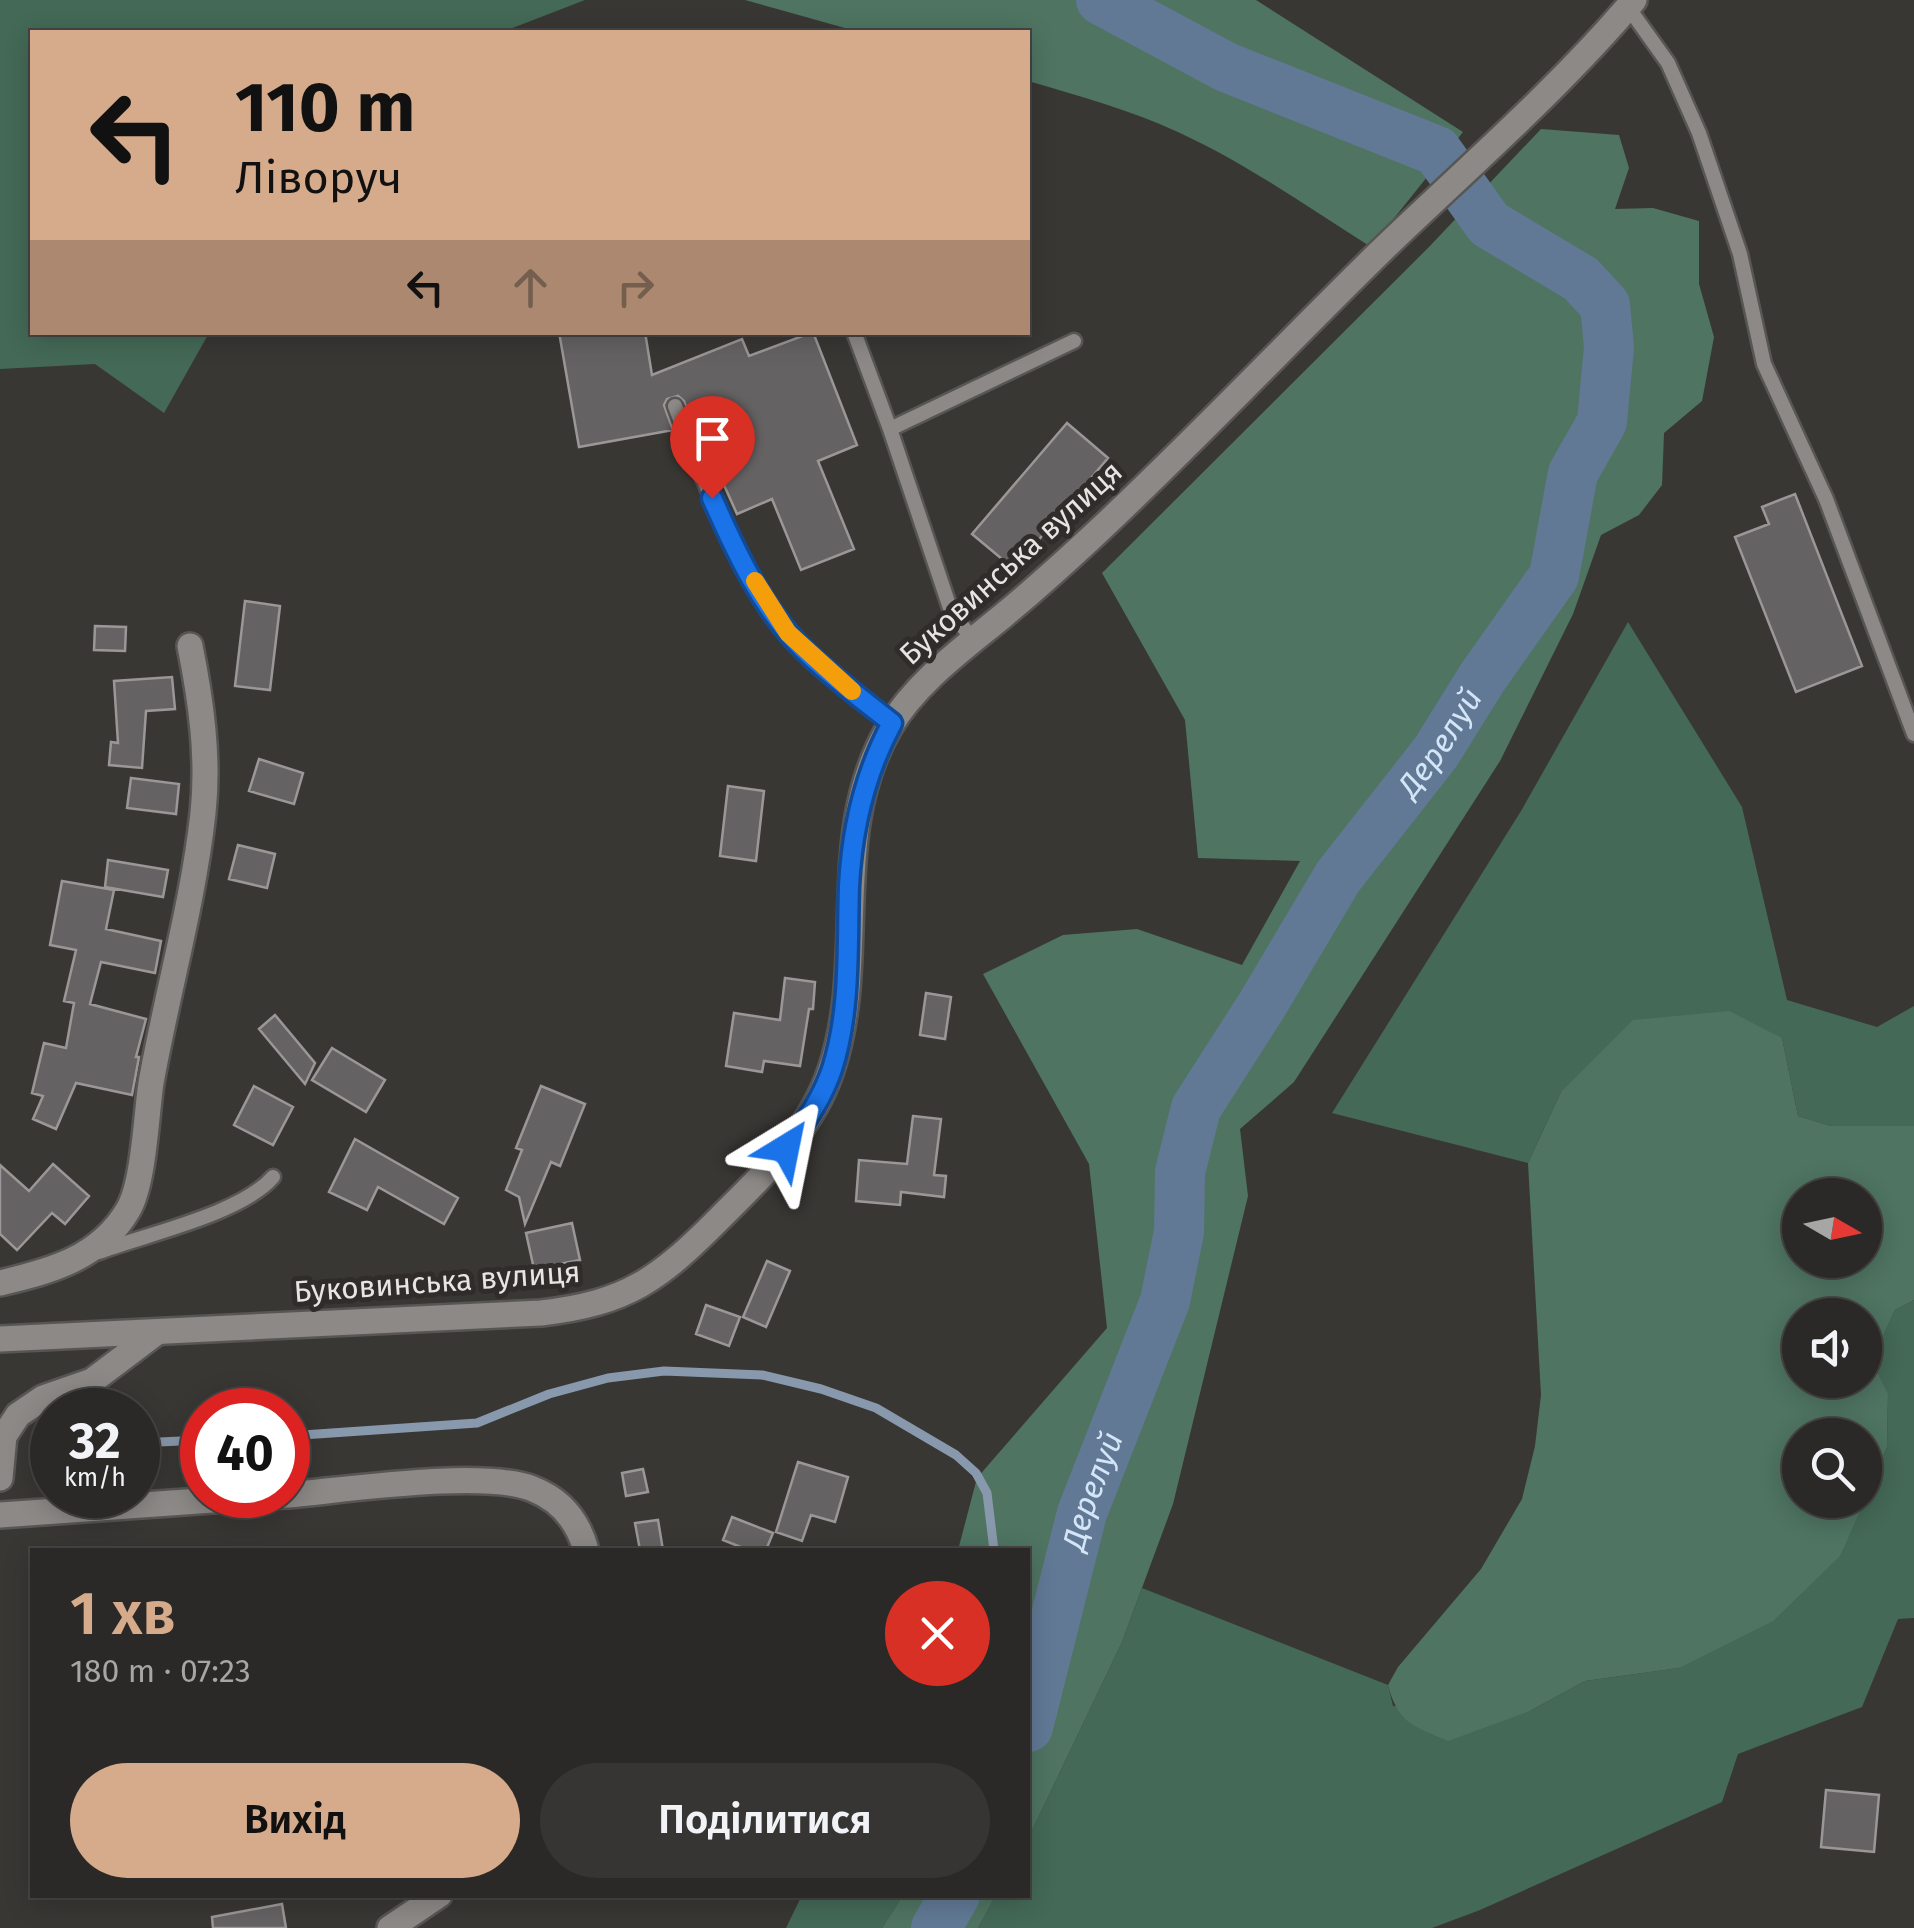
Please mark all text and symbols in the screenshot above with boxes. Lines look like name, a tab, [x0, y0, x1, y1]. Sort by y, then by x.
text: 110 m	[235, 66, 415, 150]
icon: left	[70, 70, 200, 200]
text: Ліворуч	[235, 151, 402, 205]
icon: left	[398, 260, 453, 315]
icon: ahead	[503, 260, 558, 315]
icon: right	[608, 260, 663, 315]
pin	[670, 396, 755, 499]
icon: arrive	[685, 411, 740, 466]
street label: Буковинська вулиця	[892, 454, 1130, 672]
water label: Дерелуй	[1388, 681, 1490, 806]
position arrow	[734, 1096, 838, 1200]
north arrow	[1782, 1178, 1882, 1278]
map controls	[1782, 1178, 1882, 1518]
street label: Буковинська вулиця	[293, 1254, 581, 1310]
button: sound	[1782, 1298, 1882, 1398]
speed limit sign: 40	[180, 1388, 310, 1518]
text: 32	[69, 1411, 121, 1471]
button: search	[1782, 1418, 1882, 1518]
water label: Дерелуй	[1054, 1426, 1131, 1557]
text: km/h	[64, 1463, 126, 1493]
text: 1 хв	[70, 1578, 176, 1650]
button: close	[885, 1581, 990, 1686]
text: 180 m · 07:23	[70, 1652, 251, 1690]
button: Вихід	[70, 1763, 520, 1878]
button: Поділитися	[540, 1763, 990, 1878]

